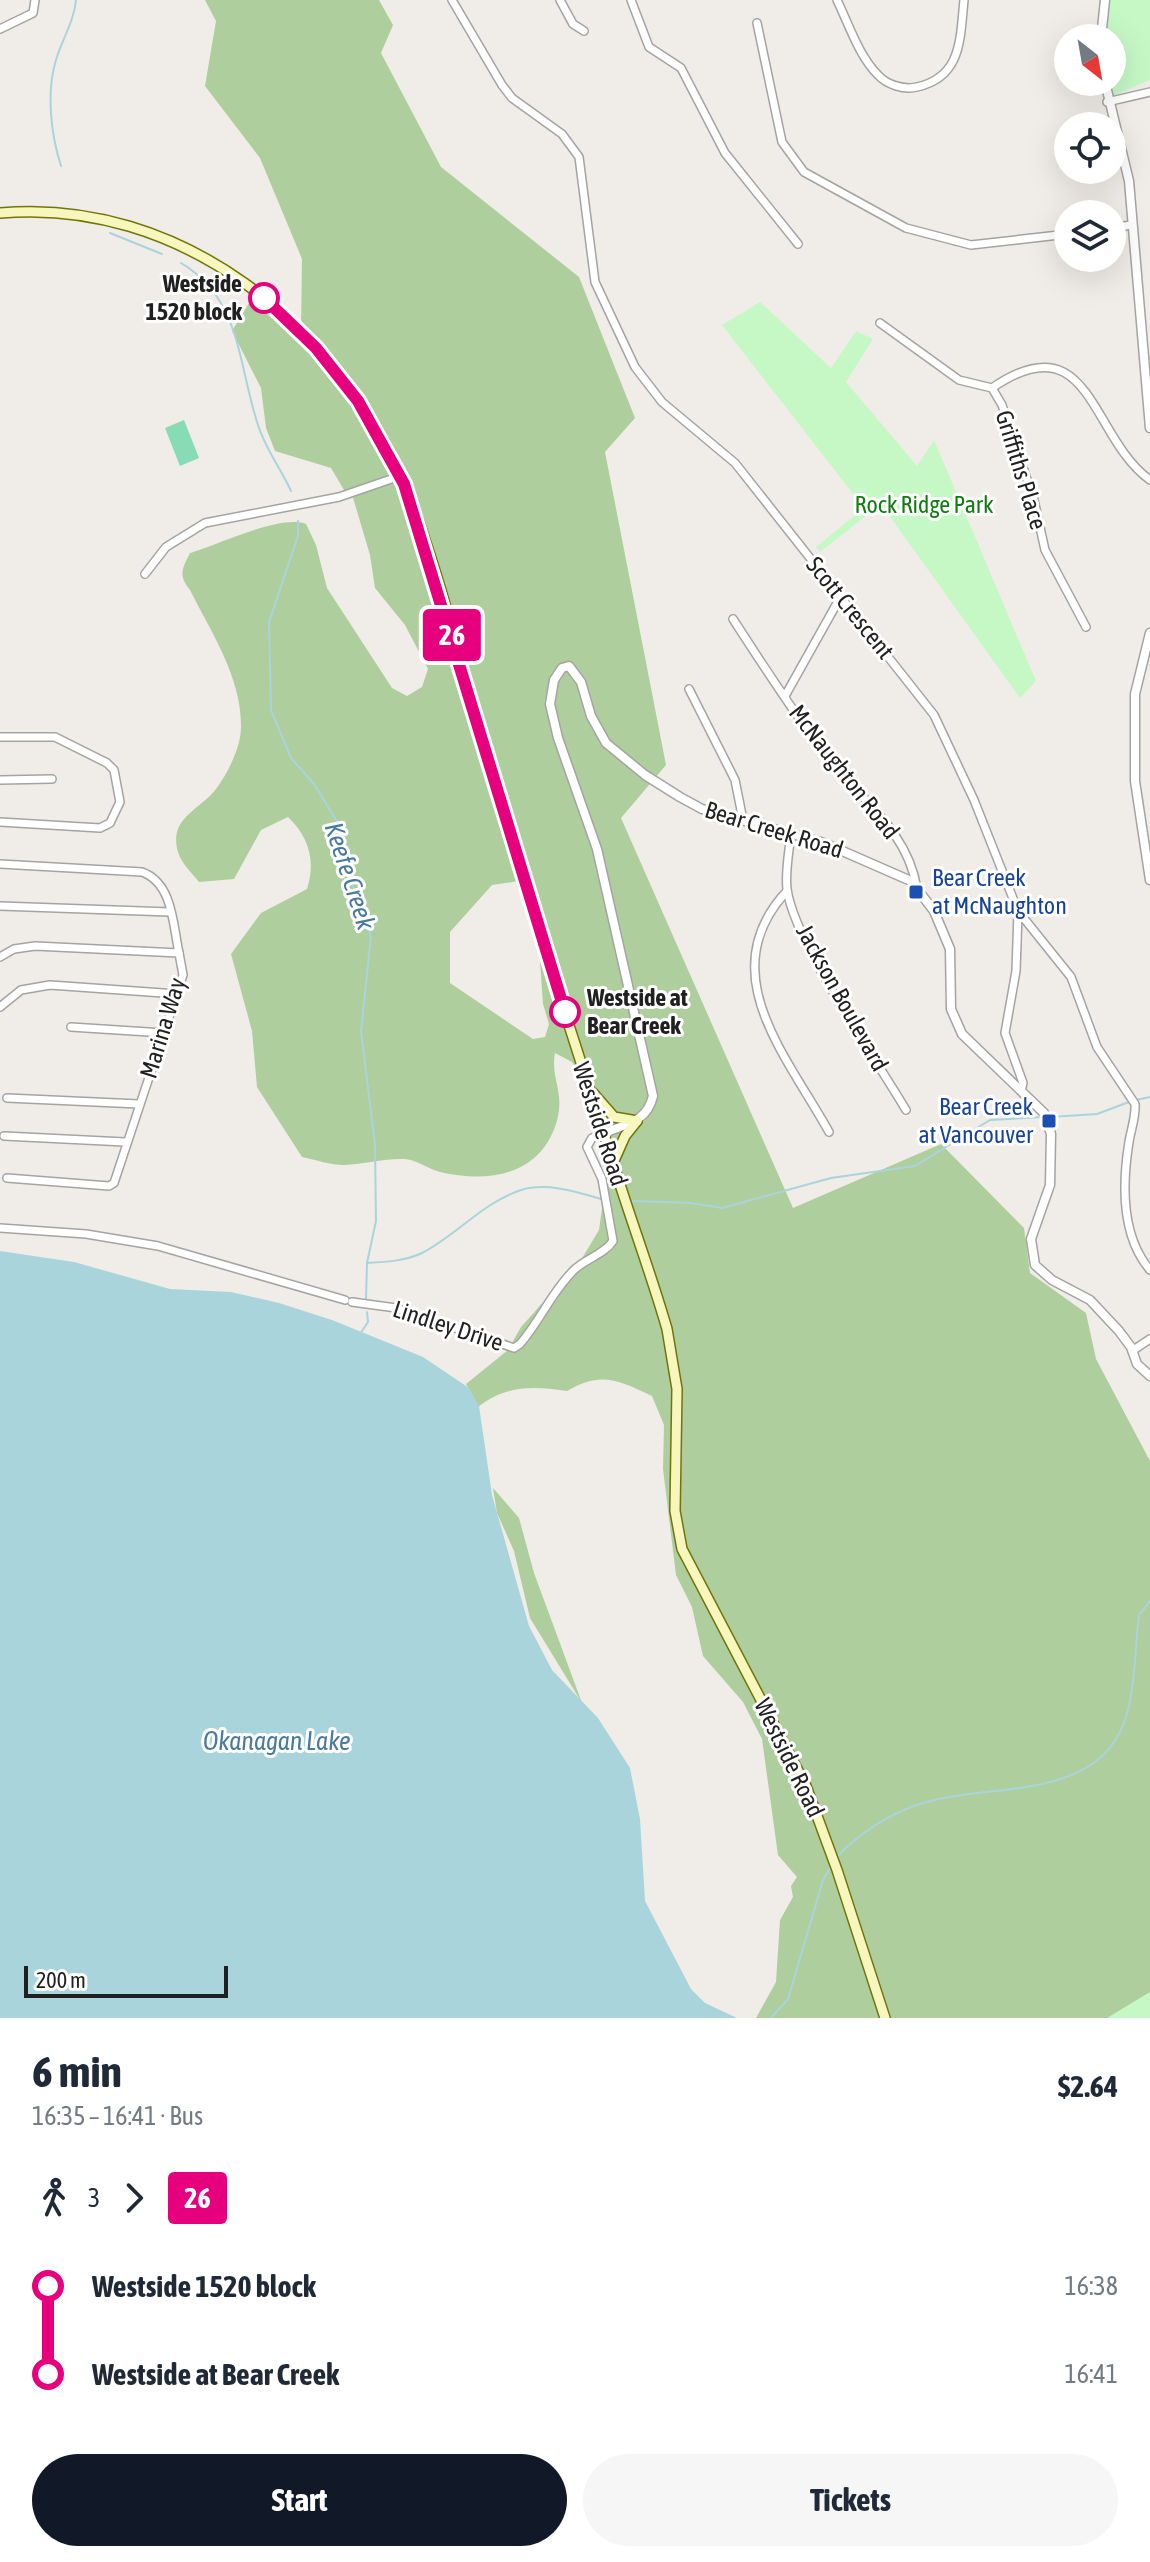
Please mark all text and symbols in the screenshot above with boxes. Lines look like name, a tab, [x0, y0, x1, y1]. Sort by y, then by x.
north arrow	[1054, 24, 1126, 96]
map controls	[1054, 24, 1126, 272]
button: locate	[1054, 112, 1126, 184]
button: layers	[1054, 200, 1126, 272]
place label: Westside 1520 block	[145, 270, 242, 325]
marker: Westside 1520 block	[249, 283, 279, 313]
street label: Griffiths Place	[991, 407, 1052, 533]
park label: Rock Ridge Park	[854, 491, 994, 518]
street label: Scott Crescent	[801, 551, 900, 664]
line badge: 26	[416, 609, 488, 661]
text: 26	[439, 619, 465, 651]
street label: McNaughton Road	[784, 699, 905, 844]
street label: Bear Creek Road	[702, 796, 846, 863]
water label: Keefe Creek	[319, 819, 382, 934]
place label: Bear Creek at McNaughton	[932, 864, 1067, 919]
marker: Bear Creek at McNaughton	[907, 883, 925, 901]
street label: Jackson Boulevard	[791, 920, 894, 1076]
street label: Marina Way	[134, 974, 191, 1081]
place label: Westside at Bear Creek	[586, 984, 688, 1039]
marker: Westside at Bear Creek	[550, 997, 580, 1027]
street label: Westside Road	[568, 1059, 633, 1189]
place label: Bear Creek at Vancouver	[918, 1093, 1034, 1148]
marker: Bear Creek at Vancouver	[1040, 1112, 1058, 1130]
street label: Lindley Drive	[390, 1295, 507, 1356]
street label: Westside Road	[749, 1694, 830, 1821]
water label: Okanagan Lake	[203, 1726, 351, 1756]
scale bar	[24, 1962, 228, 1998]
text: 200 m	[36, 1967, 86, 1993]
text: 6 min	[32, 2046, 122, 2096]
text: $2.64	[1058, 2069, 1118, 2103]
text: 16:35 – 16:41 · Bus	[32, 2101, 203, 2131]
icon: walk	[32, 2176, 76, 2220]
icon: forward	[112, 2176, 156, 2220]
text: 26	[184, 2182, 211, 2214]
text: 3	[88, 2183, 100, 2213]
text: Westside 1520 block	[92, 2269, 316, 2303]
text: 16:38	[1064, 2271, 1118, 2301]
text: Westside at Bear Creek	[92, 2357, 339, 2391]
text: 16:41	[1064, 2359, 1118, 2389]
button: Start	[32, 2454, 567, 2546]
button: Tickets	[583, 2454, 1118, 2546]

